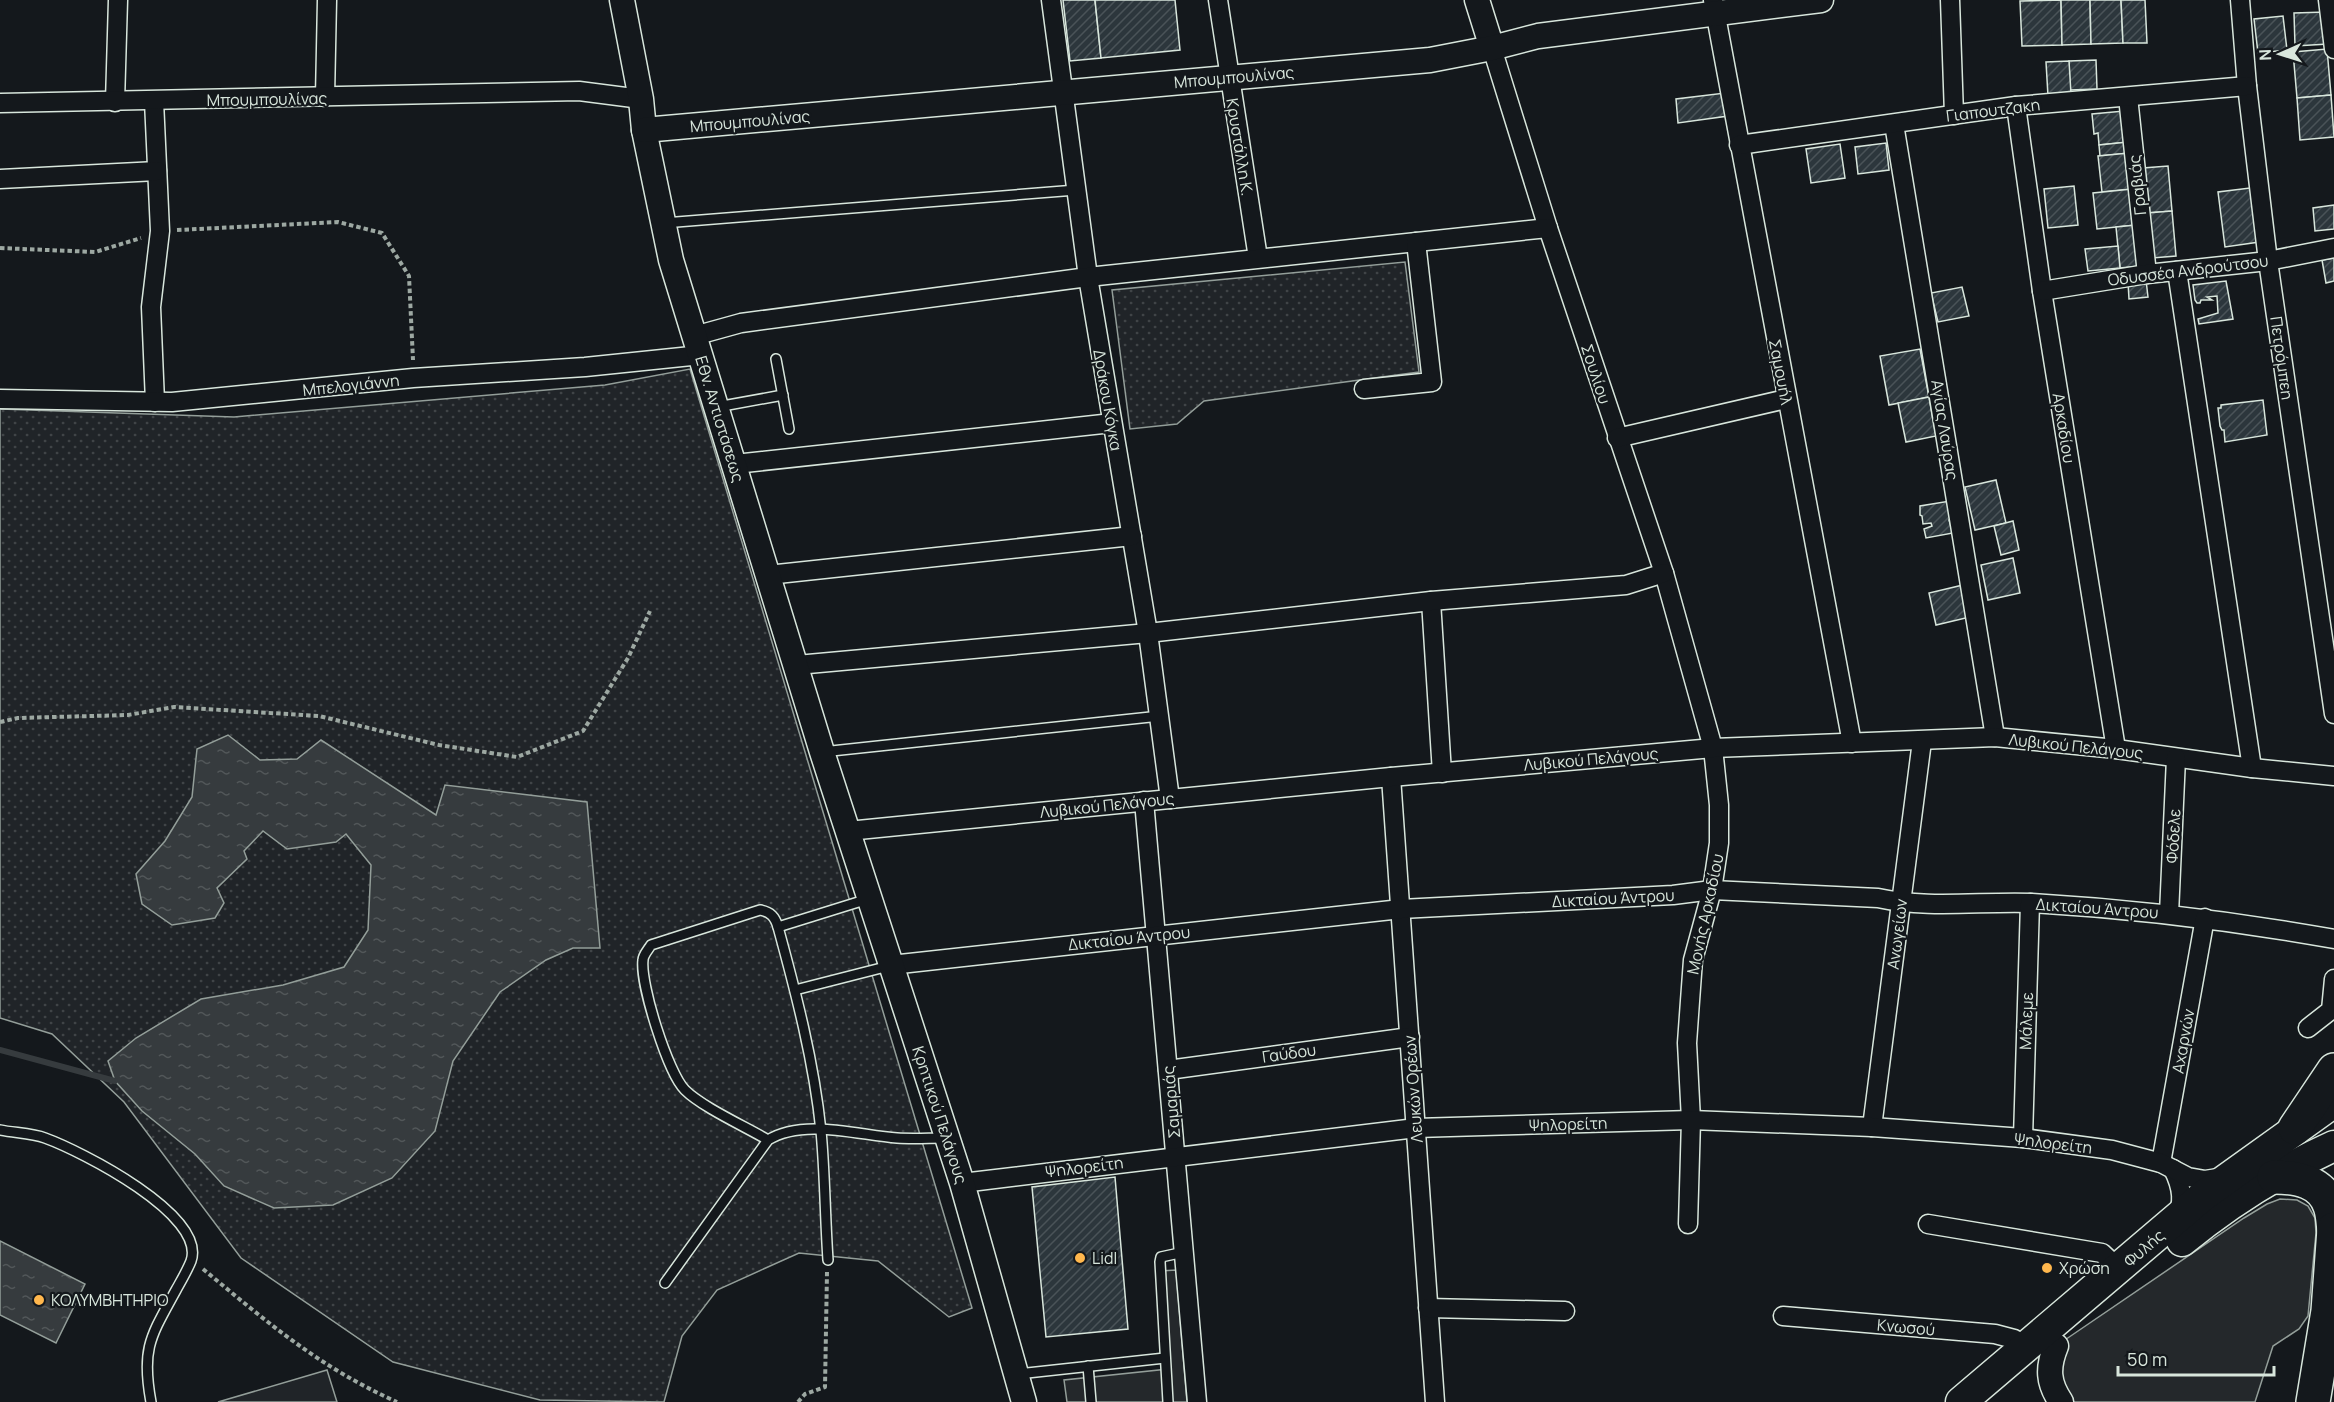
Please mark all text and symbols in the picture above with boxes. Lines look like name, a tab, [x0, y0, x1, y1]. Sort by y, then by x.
north arrow	[2250, 24, 2310, 84]
text: N	[2254, 48, 2276, 61]
street label: Μπουμπουλίνας	[1173, 61, 1295, 93]
street label: Μπουμπουλίνας	[206, 87, 328, 111]
street label: Γιαπουτζακη	[1945, 93, 2041, 127]
street label: Κρυστάλλη Κ.	[1221, 97, 1259, 197]
street label: Μπουμπουλίνας	[689, 105, 811, 137]
street label: Γραβιάς	[2123, 154, 2151, 216]
street label: Οδυσσέα Ανδρούτσου	[2106, 249, 2270, 291]
street label: Πετρόμπεη	[2265, 315, 2299, 401]
street label: Σαμουήλ	[1764, 337, 1798, 407]
street label: Σουλίου	[1576, 341, 1616, 407]
street label: Δράκου Κόγκα	[1088, 347, 1128, 453]
street label: Εθν. Αντιστάσεως	[690, 353, 750, 485]
street label: Μπελογιάννη	[301, 369, 401, 401]
street label: Αγίας Λαύρας	[1926, 378, 1964, 482]
street label: Αρκαδίου	[2048, 391, 2080, 465]
street label: Λυβικού Πελάγους	[2008, 728, 2144, 764]
street label: Λυβικού Πελάγους	[1523, 742, 1659, 776]
street label: Λυβικού Πελάγους	[1039, 787, 1175, 823]
street label: Φόδελε	[2161, 808, 2185, 864]
street label: Μονής Αρκαδίου	[1681, 852, 1729, 976]
street label: Δικταίου Άντρου	[1551, 884, 1675, 912]
street label: Δικταίου Άντρου	[2035, 893, 2159, 923]
street label: Ανωγείων	[1882, 897, 1912, 971]
street label: Δικταίου Άντρου	[1067, 921, 1191, 955]
street label: Μάλεμε	[2014, 992, 2038, 1050]
street label: Αχαρνών	[2166, 1007, 2200, 1075]
street label: Λευκών Ορέων	[1398, 1035, 1428, 1143]
street label: Γαύδου	[1261, 1038, 1317, 1068]
street label: Κρητικού Πελάγους	[907, 1043, 973, 1187]
street label: Σαμαριάς	[1157, 1065, 1185, 1139]
street label: Ψηλορείτη	[1528, 1112, 1608, 1136]
street label: Ψηλορείτη	[2013, 1127, 2093, 1159]
street label: Ψηλορείτη	[1044, 1151, 1124, 1183]
street label: Φυλής	[2119, 1224, 2169, 1272]
place label: Lidl	[1092, 1247, 1117, 1269]
marker: Lidl	[1073, 1251, 1087, 1265]
place label: Χρώση	[2059, 1257, 2110, 1279]
marker: Χρώση	[2040, 1261, 2054, 1275]
place label: ΚΟΛΥΜΒΗΤΗΡΙΟ	[51, 1289, 169, 1311]
marker: ΚΟΛΥΜΒΗΤΗΡΙΟ	[32, 1293, 46, 1307]
street label: Κνωσού	[1876, 1314, 1936, 1340]
scale bar	[2118, 1339, 2274, 1377]
text: 50 m	[2127, 1347, 2167, 1371]

